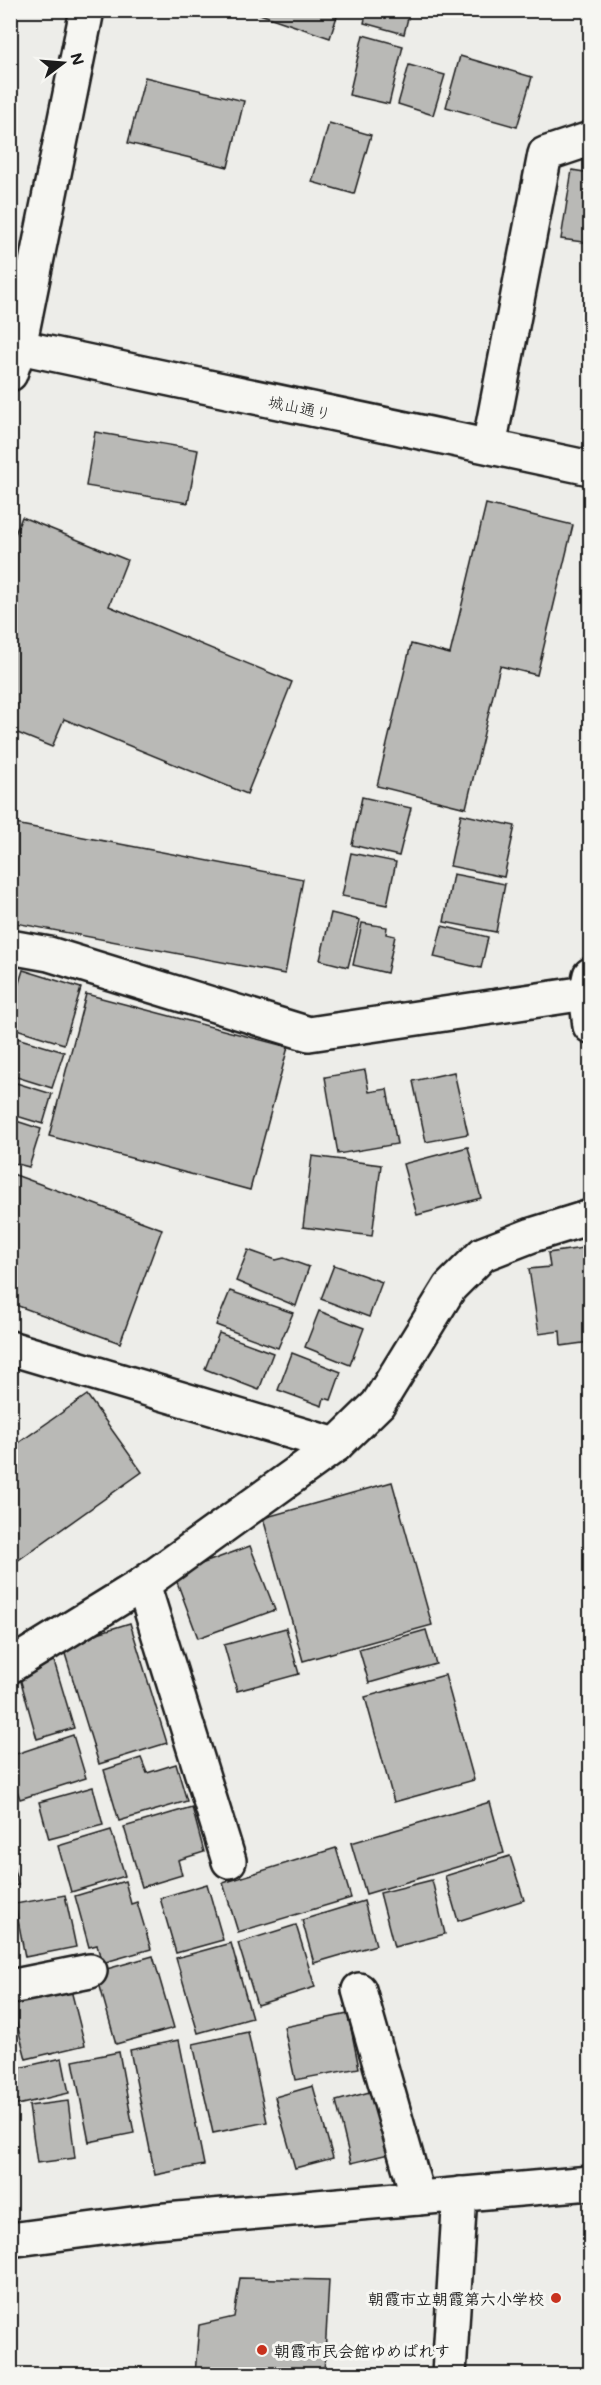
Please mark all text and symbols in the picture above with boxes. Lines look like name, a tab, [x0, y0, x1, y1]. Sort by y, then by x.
north arrow	[33, 33, 93, 93]
text: N	[66, 50, 90, 67]
street label: 城山通り	[267, 390, 333, 424]
place label: 朝霞市立朝霞第六小学校	[368, 2288, 544, 2309]
marker: 朝霞市立朝霞第六小学校	[549, 2291, 563, 2305]
place label: 朝霞市民会館ゆめぱれす	[274, 2340, 450, 2361]
marker: 朝霞市民会館ゆめぱれす	[255, 2343, 269, 2357]

